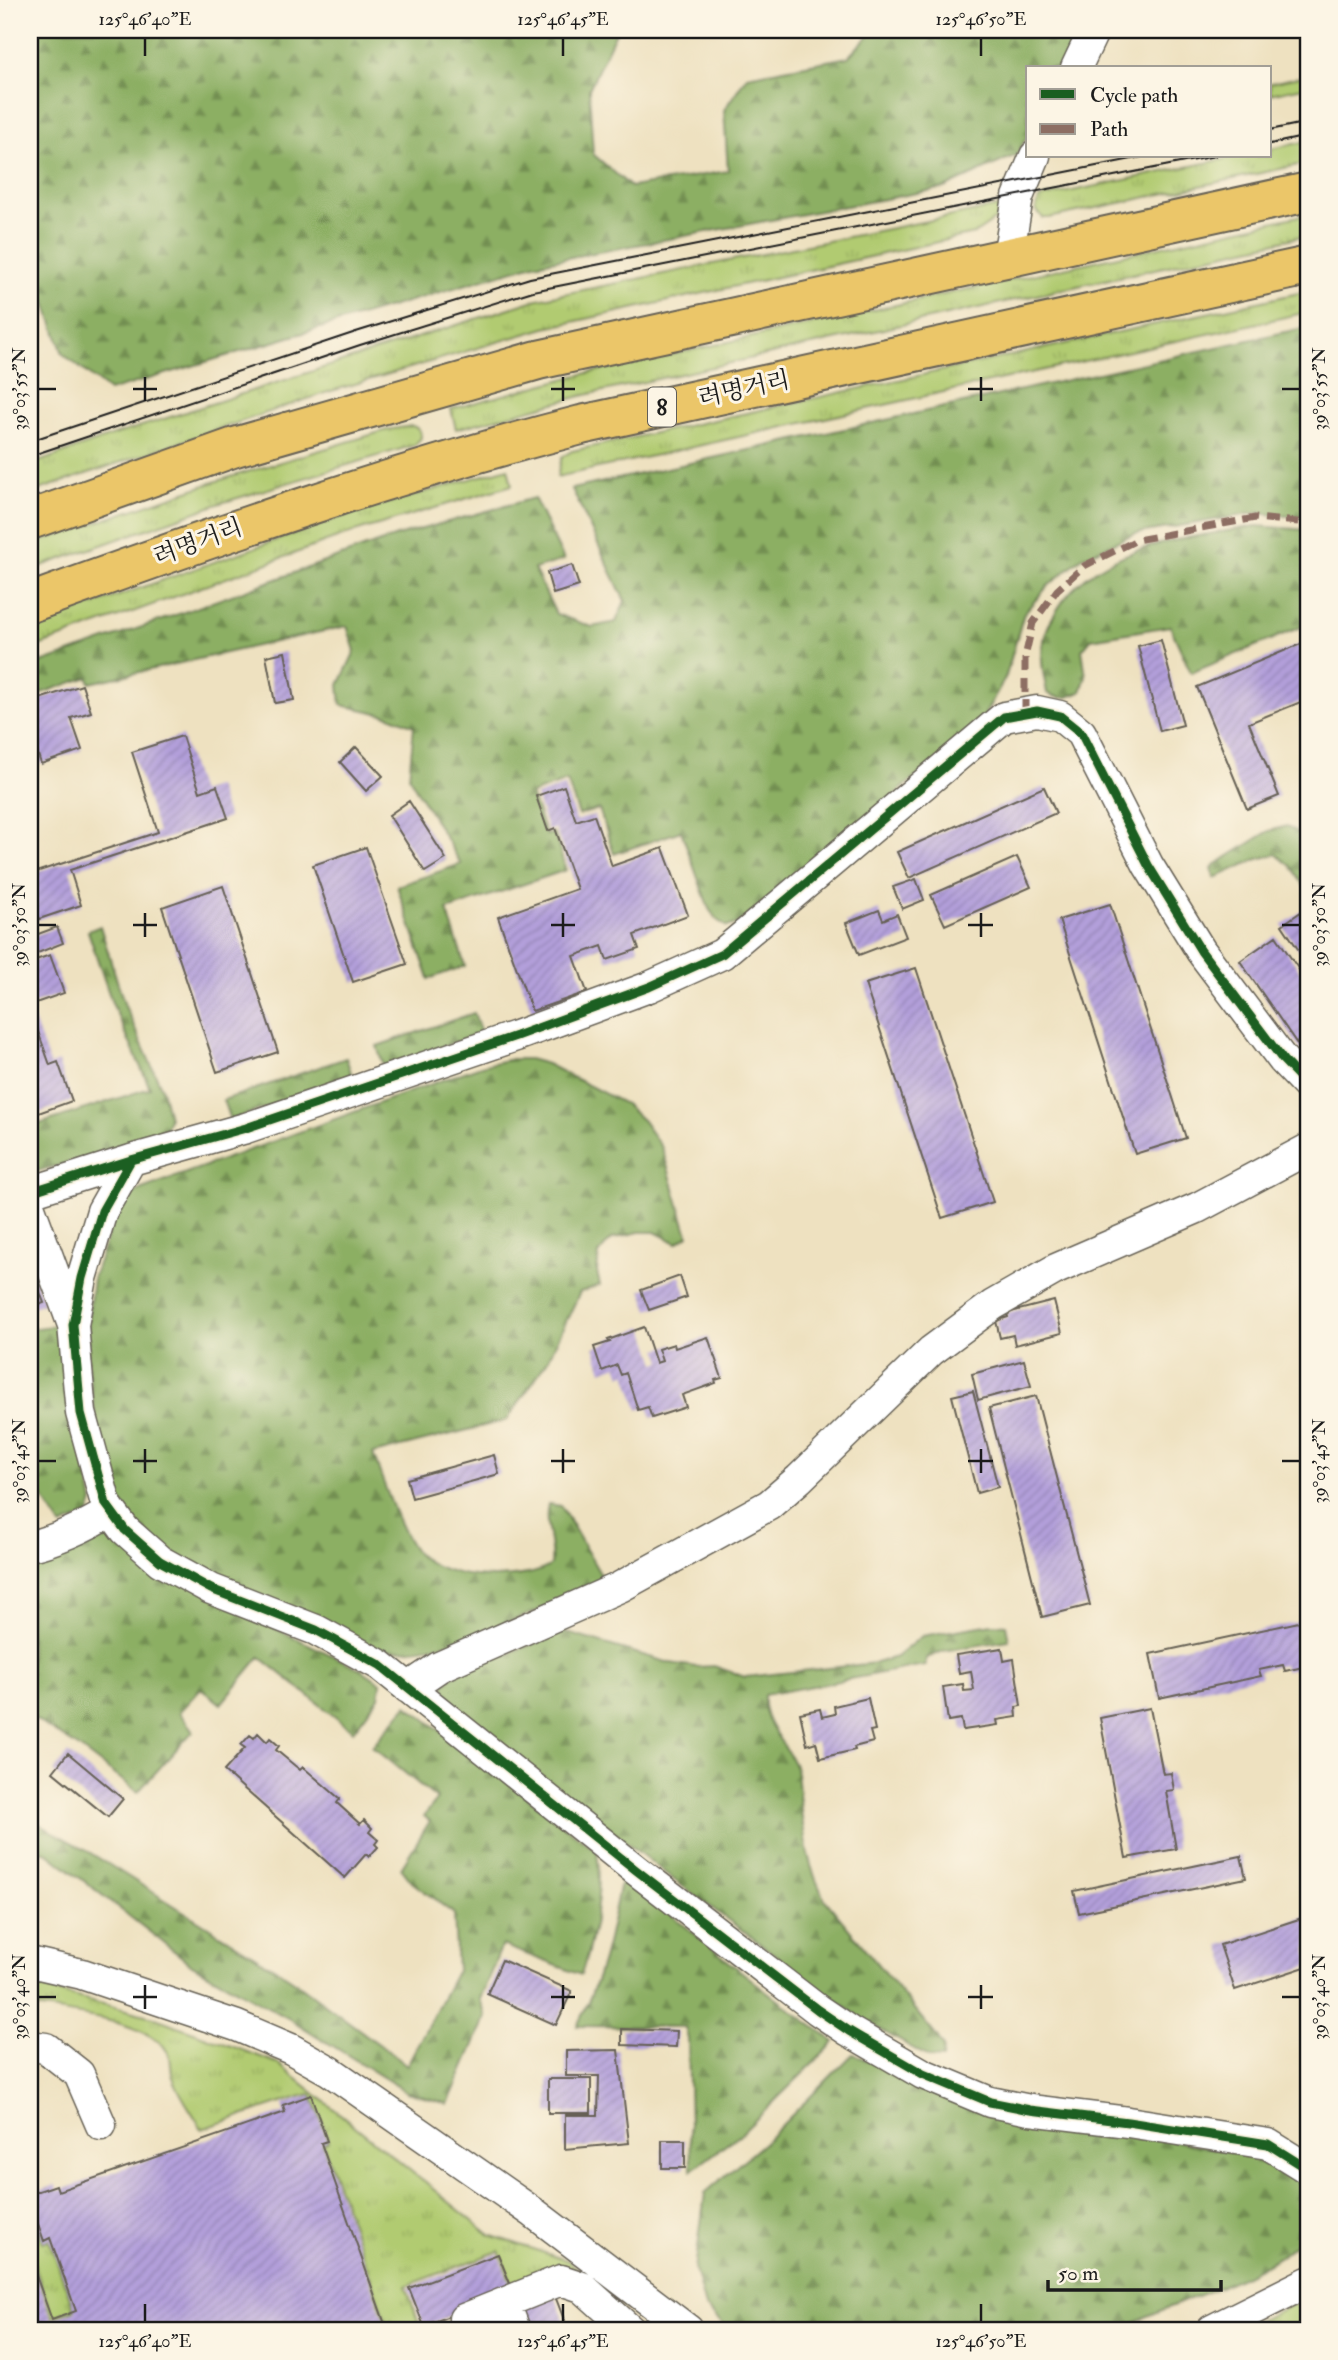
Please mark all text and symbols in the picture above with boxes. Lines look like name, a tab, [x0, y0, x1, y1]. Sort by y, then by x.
text: 125°46'40"E	[99, 8, 191, 31]
text: 125°46'45"E	[517, 8, 609, 31]
text: 125°46'50"E	[936, 8, 1027, 31]
legend	[1026, 66, 1272, 158]
text: Cycle path	[1090, 82, 1178, 109]
text: Path	[1090, 116, 1128, 143]
text: 39°03'55"N	[8, 347, 31, 431]
text: 39°03'55"N	[1308, 347, 1331, 431]
street label: 려명거리	[695, 364, 793, 414]
road number: 8	[648, 388, 676, 426]
street label: 려명거리	[149, 512, 247, 572]
text: 39°03'50"N	[8, 883, 31, 967]
text: 39°03'50"N	[1308, 883, 1331, 967]
text: 39°03'45"N	[8, 1419, 31, 1503]
text: 39°03'45"N	[1308, 1419, 1331, 1503]
text: 39°03'40"N	[8, 1954, 31, 2040]
text: 39°03'40"N	[1308, 1954, 1331, 2040]
scale bar	[1048, 2248, 1221, 2292]
text: 50 m	[1058, 2260, 1099, 2287]
text: 125°46'40"E	[99, 2330, 191, 2353]
text: 125°46'45"E	[517, 2330, 609, 2353]
text: 125°46'50"E	[936, 2330, 1027, 2353]

